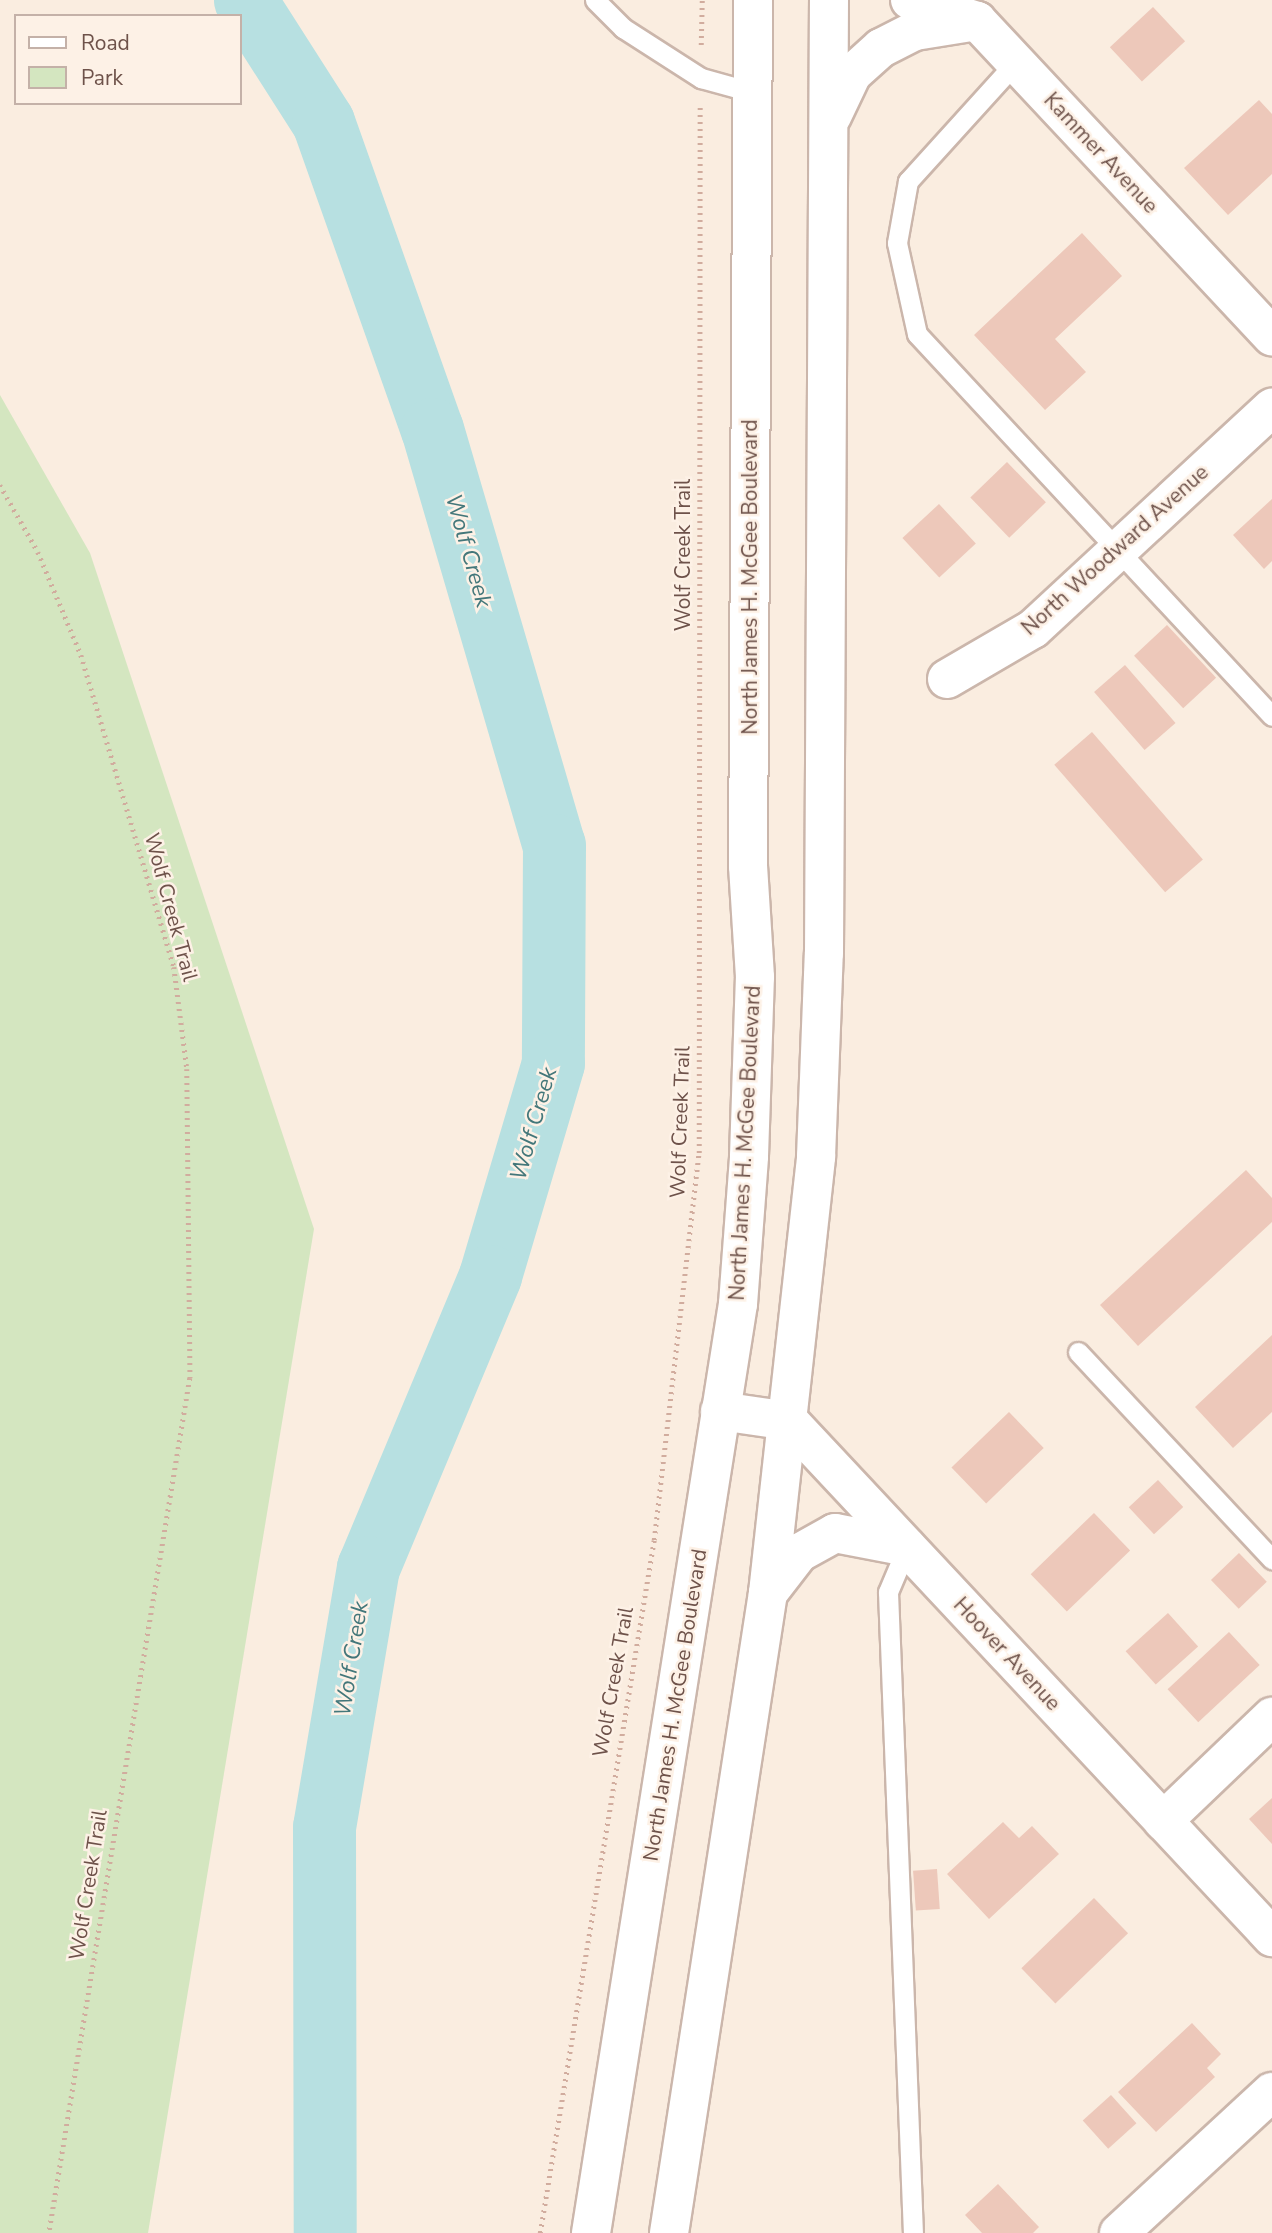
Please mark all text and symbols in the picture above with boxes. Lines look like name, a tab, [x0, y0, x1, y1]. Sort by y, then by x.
legend	[14, 14, 242, 105]
text: Road	[81, 29, 130, 57]
text: Park	[81, 64, 123, 92]
street label: Kammer Avenue	[1039, 87, 1163, 219]
street label: North James H. McGee Boulevard	[737, 419, 763, 735]
street label: North Woodward Avenue	[1016, 459, 1214, 641]
street label: Wolf Creek Trail	[670, 479, 696, 631]
water label: Wolf Creek	[439, 491, 497, 611]
street label: Wolf Creek Trail	[139, 830, 203, 984]
street label: North James H. McGee Boulevard	[724, 985, 766, 1301]
street label: Wolf Creek Trail	[665, 1045, 695, 1199]
water label: Wolf Creek	[505, 1064, 563, 1184]
street label: North James H. McGee Boulevard	[638, 1547, 712, 1863]
street label: Hoover Avenue	[948, 1592, 1066, 1716]
water label: Wolf Creek	[329, 1599, 375, 1719]
street label: Wolf Creek Trail	[587, 1605, 639, 1759]
street label: Wolf Creek Trail	[64, 1808, 112, 1962]

